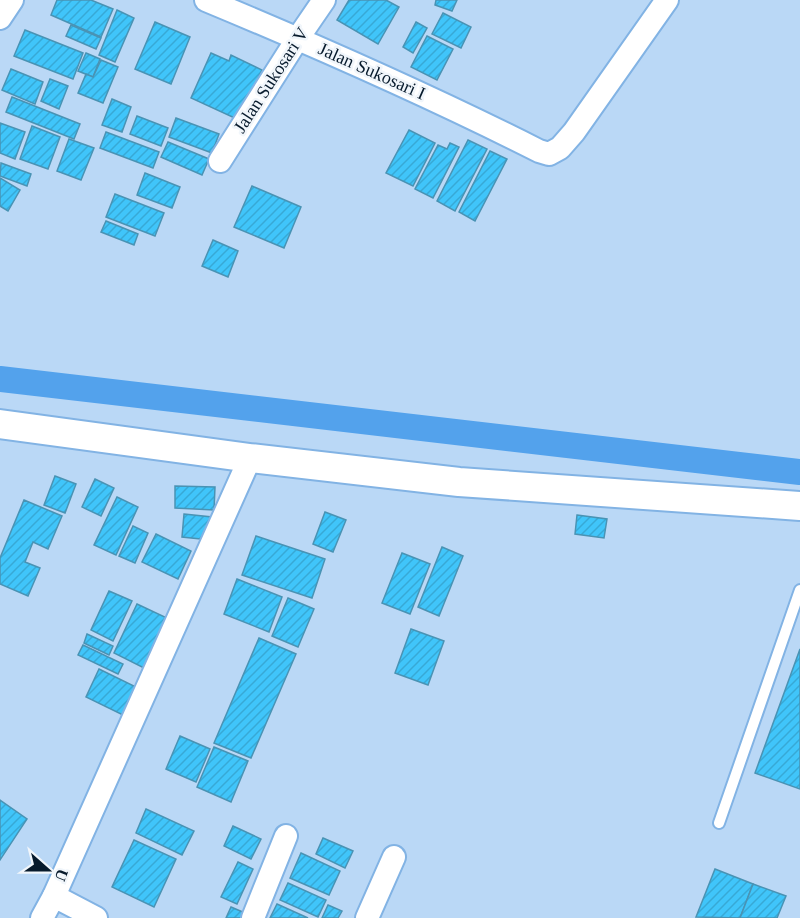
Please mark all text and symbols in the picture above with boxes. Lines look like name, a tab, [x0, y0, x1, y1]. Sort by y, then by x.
street label: Jalan Sukosari V	[229, 24, 313, 136]
street label: Jalan Sukosari I	[315, 38, 429, 104]
north arrow	[18, 840, 78, 900]
text: U	[51, 867, 72, 884]

